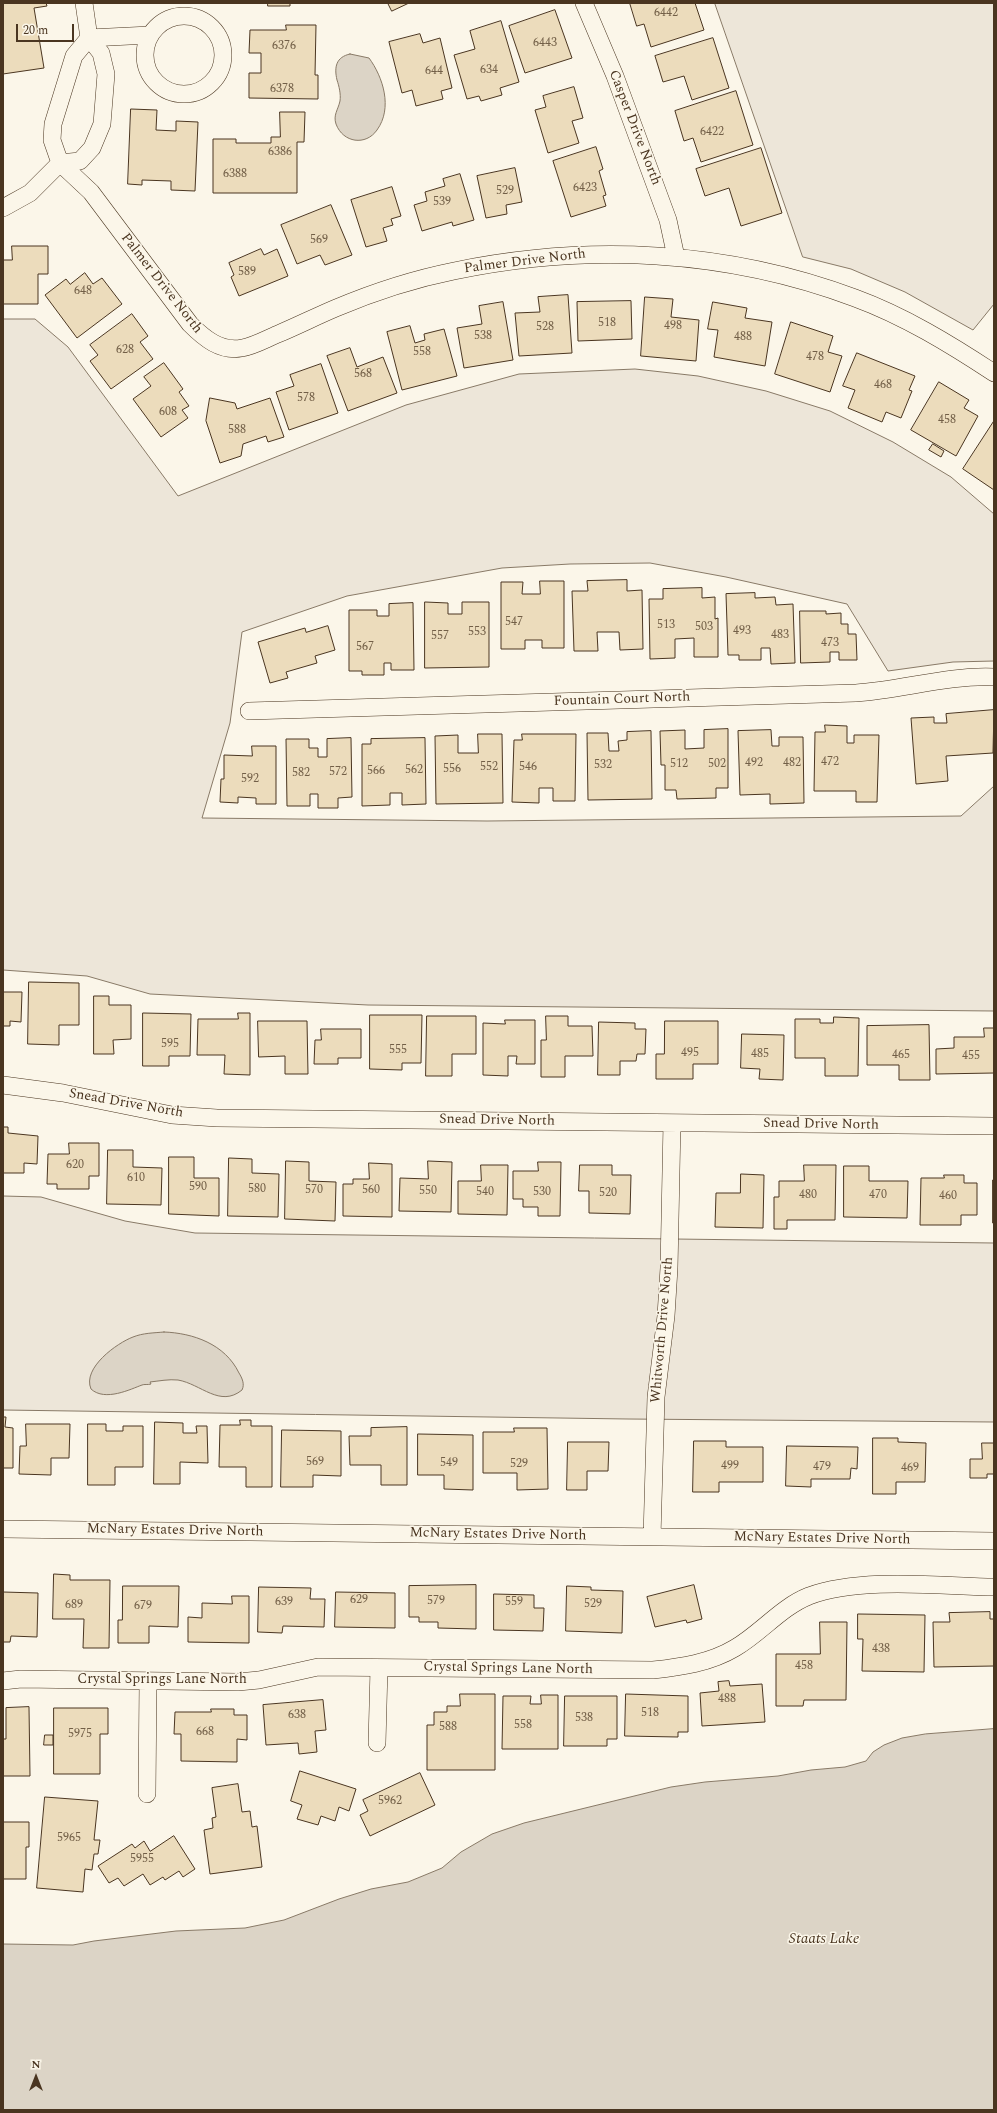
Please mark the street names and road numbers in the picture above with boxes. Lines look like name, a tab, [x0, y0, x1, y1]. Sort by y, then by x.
street label: Casper Drive North	[604, 68, 664, 188]
street label: Palmer Drive North	[117, 231, 205, 337]
street label: Palmer Drive North	[463, 246, 587, 278]
street label: Fountain Court North	[553, 689, 691, 711]
street label: Snead Drive North	[68, 1086, 184, 1122]
street label: Snead Drive North	[439, 1112, 555, 1130]
street label: Snead Drive North	[763, 1116, 879, 1134]
street label: Whitworth Drive North	[648, 1256, 678, 1404]
street label: McNary Estates Drive North	[86, 1521, 264, 1541]
street label: McNary Estates Drive North	[409, 1525, 587, 1545]
street label: McNary Estates Drive North	[733, 1529, 911, 1549]
street label: Crystal Springs Lane North	[423, 1659, 593, 1679]
street label: Crystal Springs Lane North	[77, 1672, 247, 1688]

